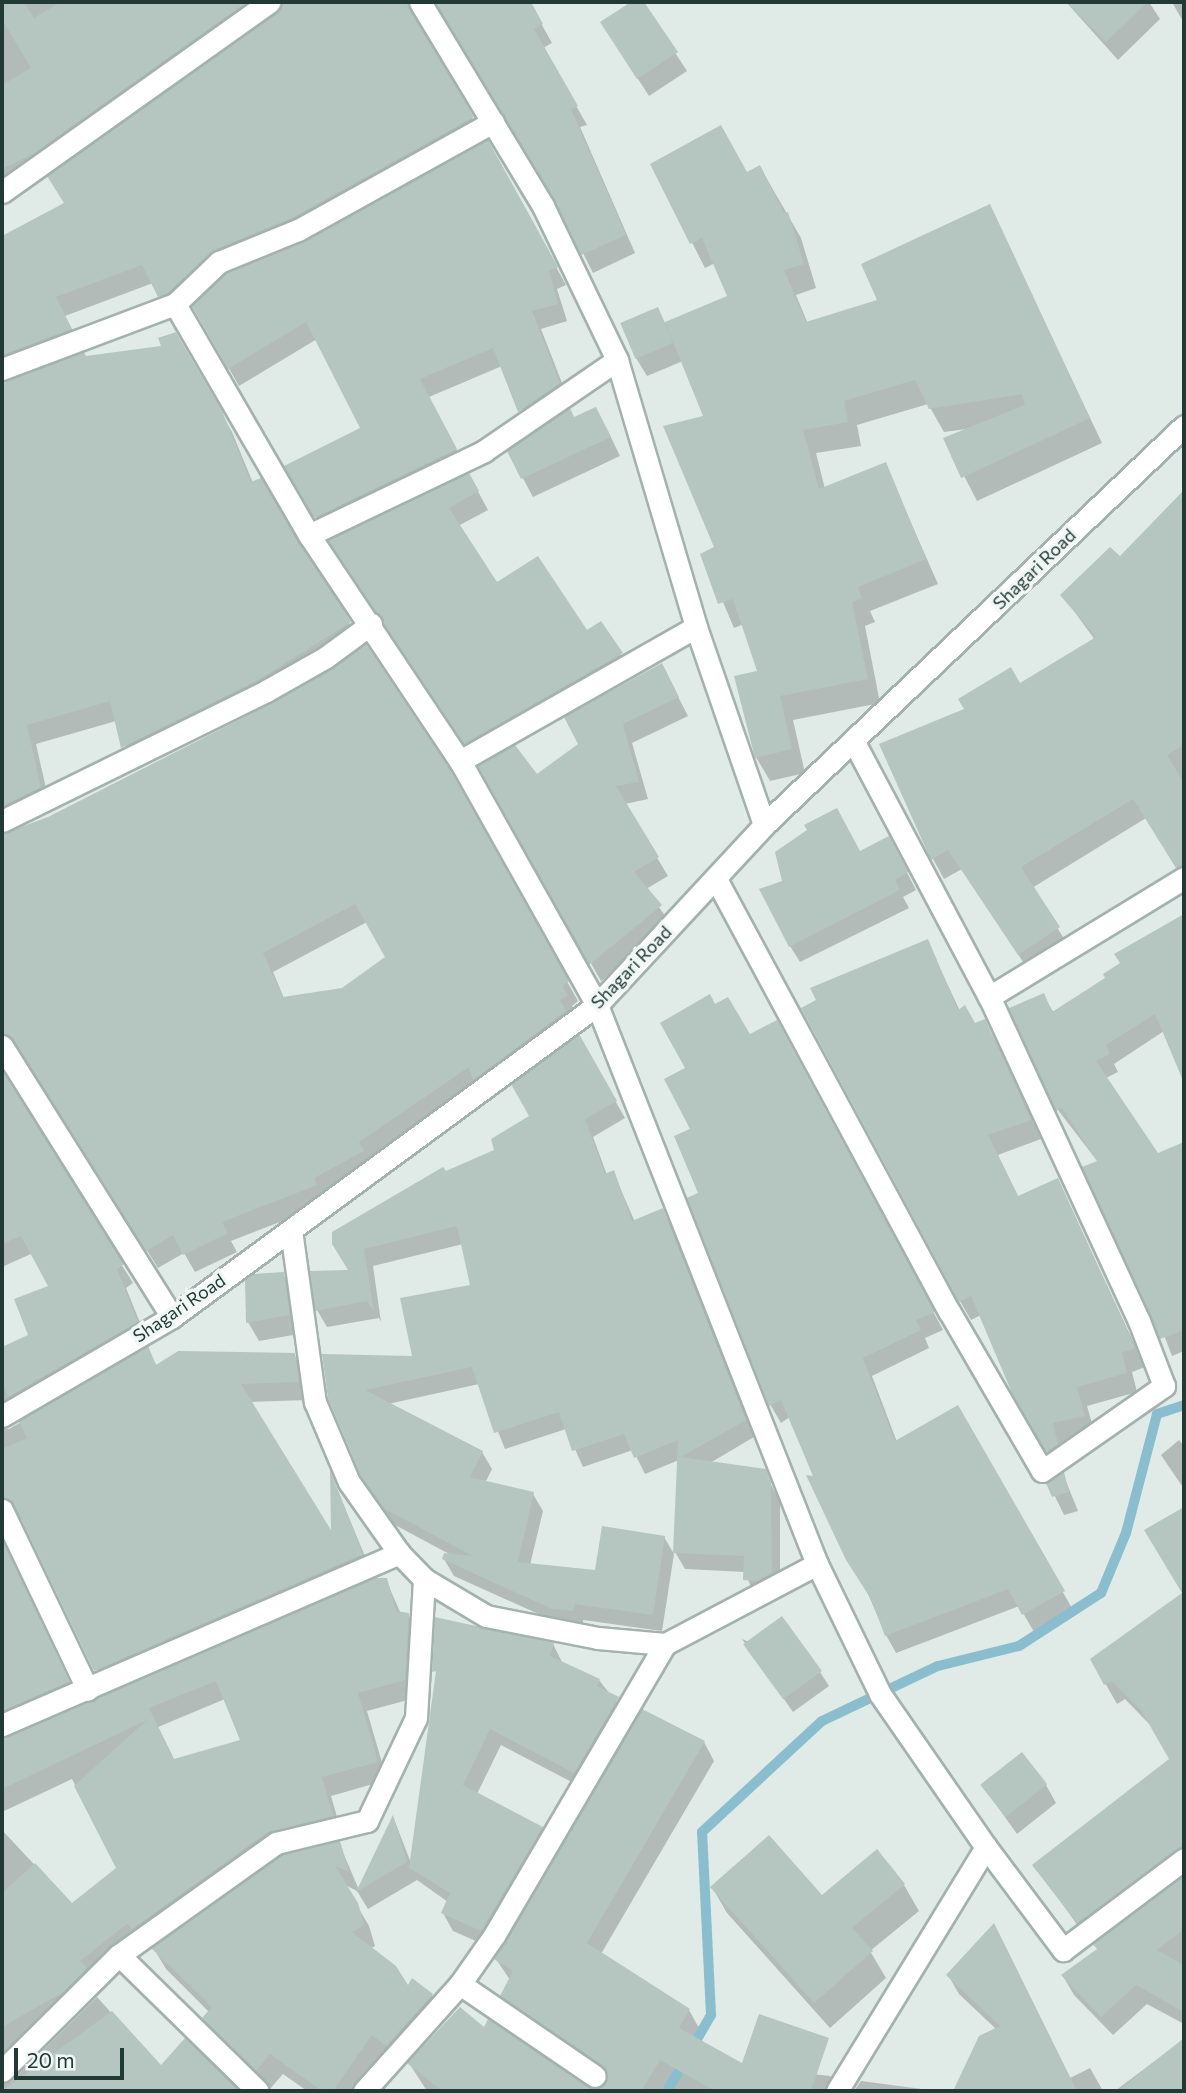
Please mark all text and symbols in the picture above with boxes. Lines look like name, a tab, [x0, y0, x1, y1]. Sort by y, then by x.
street label: Shagari Road	[988, 524, 1080, 614]
street label: Shagari Road	[586, 921, 676, 1013]
street label: Shagari Road	[129, 1269, 229, 1347]
scale bar	[18, 2034, 128, 2078]
text: 20 m	[27, 2047, 75, 2072]

